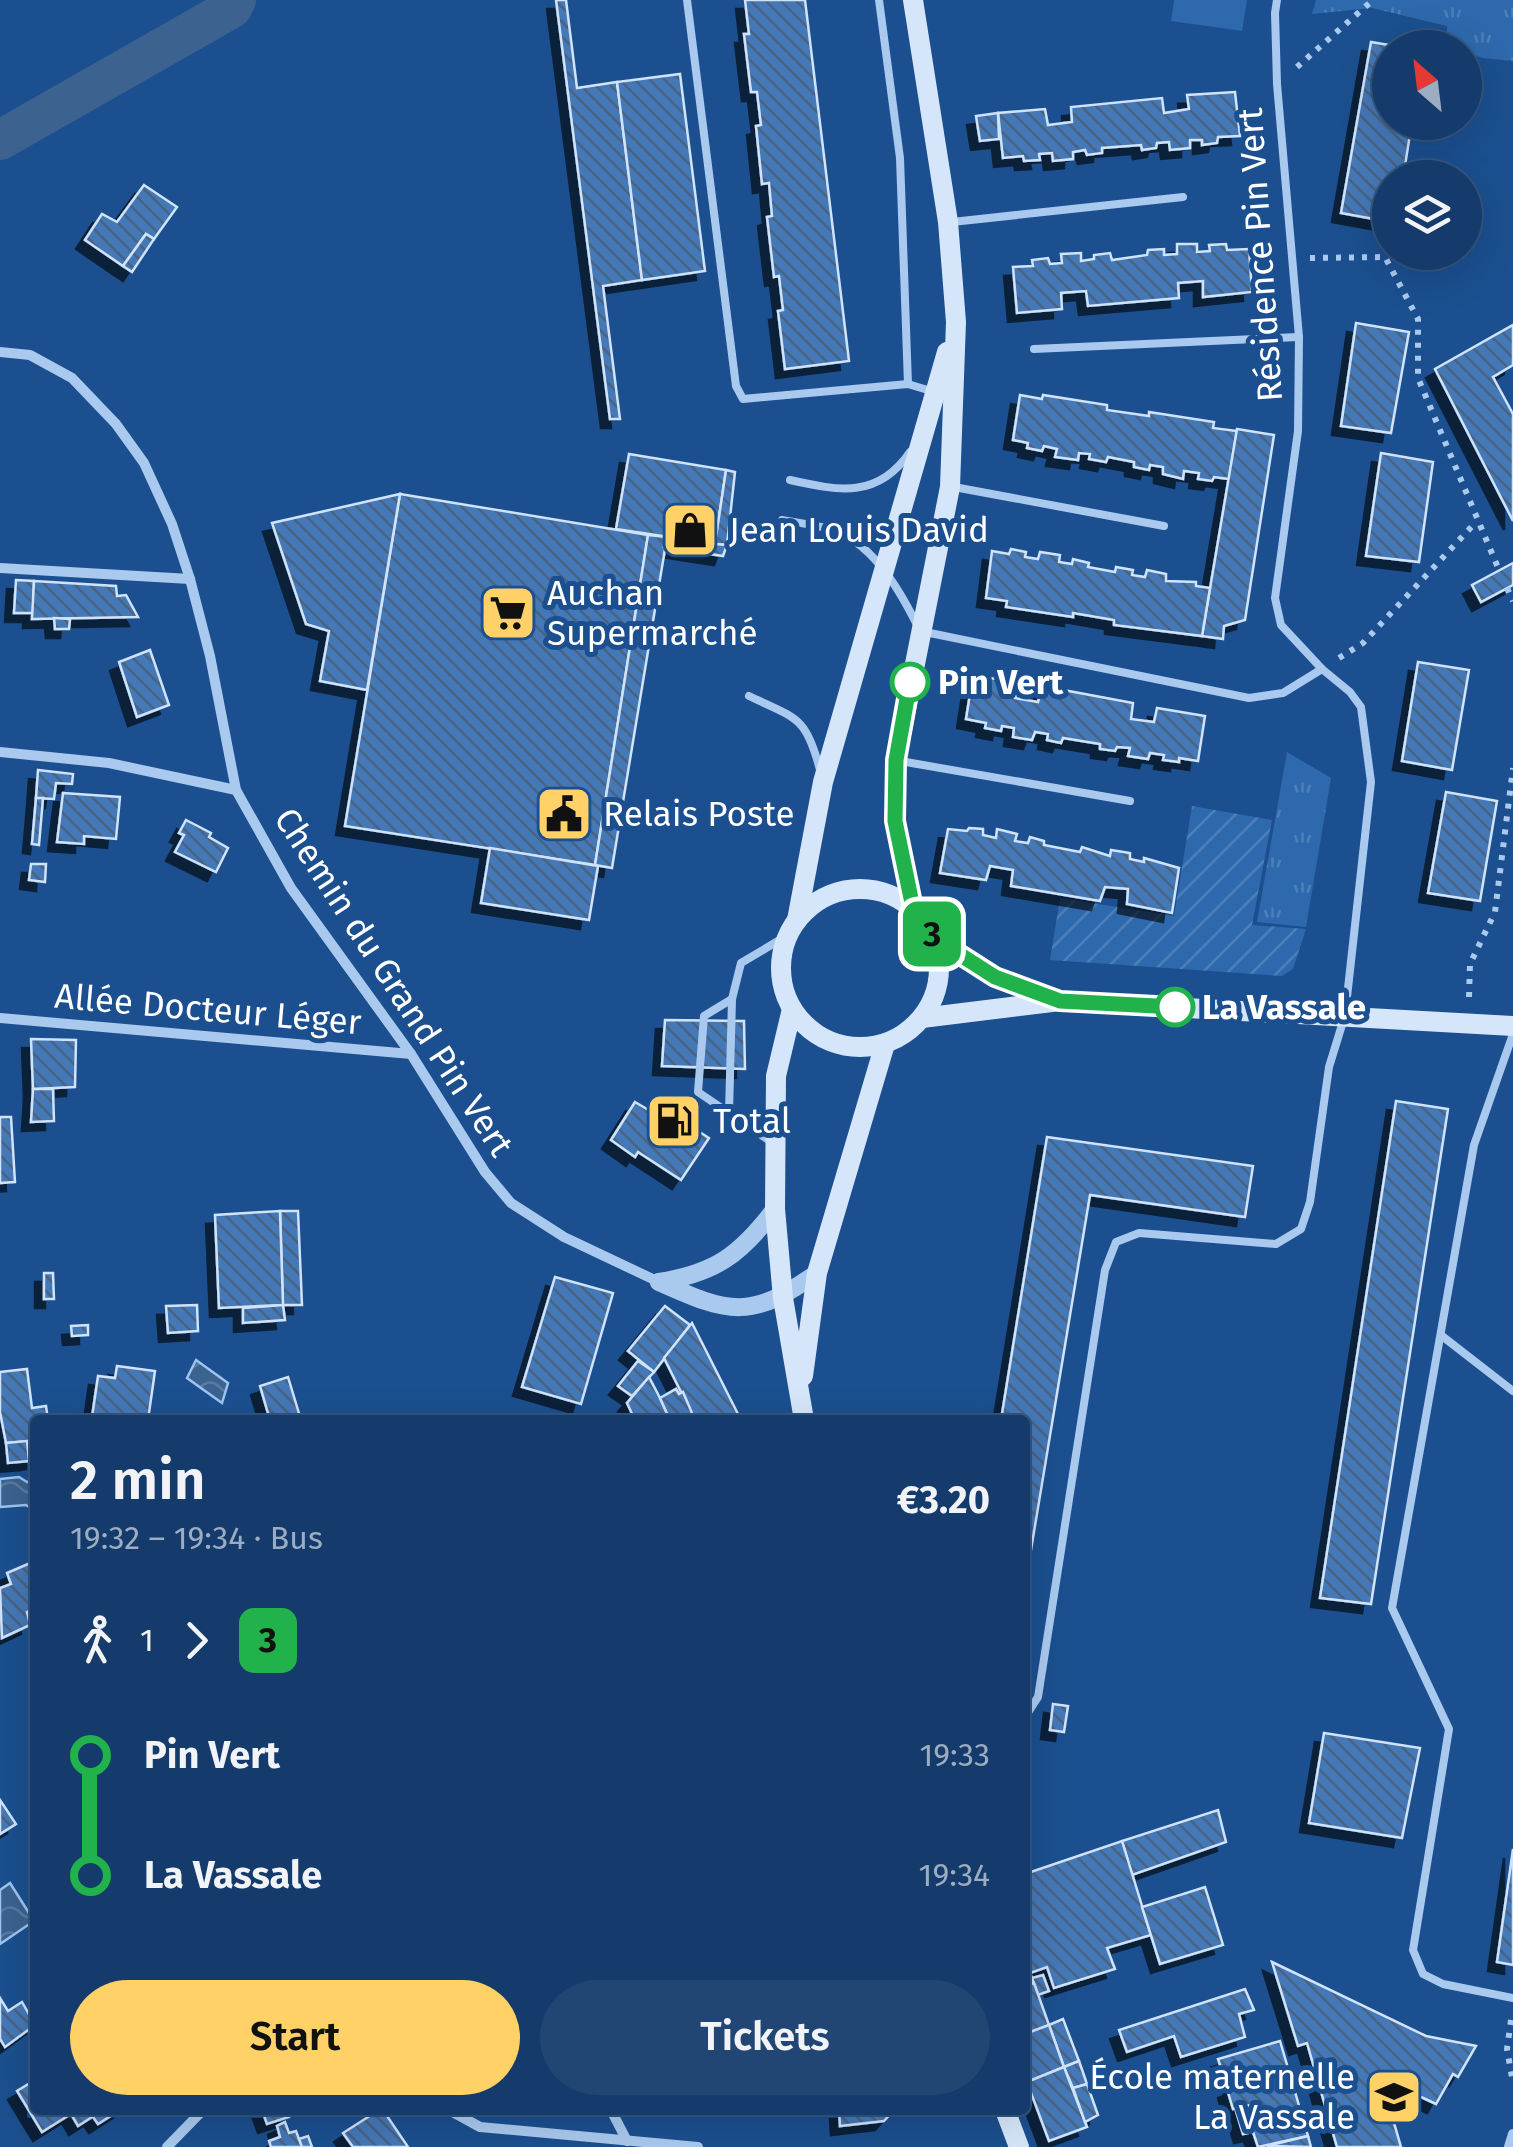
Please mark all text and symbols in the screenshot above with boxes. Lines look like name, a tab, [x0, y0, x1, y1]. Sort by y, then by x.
north arrow	[1372, 30, 1482, 140]
map controls	[1372, 30, 1482, 270]
street label: Résidence Pin Vert	[1229, 106, 1291, 403]
button: layers	[1372, 160, 1482, 270]
shop icon: Jean Louis David	[660, 500, 720, 560]
place label: Jean Louis David	[729, 509, 989, 551]
place label: Auchan Supermarché	[547, 572, 758, 654]
supermarket icon: Auchan Supermarché	[478, 583, 538, 643]
place label: Pin Vert	[938, 661, 1064, 703]
marker: Pin Vert	[891, 663, 929, 701]
public building icon: Relais Poste	[534, 784, 594, 844]
place label: Relais Poste	[603, 793, 795, 835]
street label: Chemin du Grand Pin Vert	[266, 800, 523, 1164]
line badge: 3	[900, 902, 964, 966]
text: 3	[923, 913, 941, 955]
street label: Allée Docteur Léger	[53, 975, 364, 1043]
place label: La Vassale	[1202, 986, 1366, 1028]
marker: La Vassale	[1156, 988, 1194, 1026]
fuel station icon: Total	[644, 1091, 704, 1151]
place label: Total	[713, 1100, 791, 1142]
text: 2 min	[70, 1448, 206, 1514]
text: €3.20	[897, 1477, 990, 1523]
text: 19:32 – 19:34 · Bus	[70, 1519, 323, 1557]
icon: walk	[70, 1613, 125, 1668]
icon: forward	[169, 1613, 224, 1668]
text: 3	[259, 1619, 277, 1661]
text: 1	[140, 1621, 154, 1659]
text: Pin Vert	[144, 1732, 280, 1778]
text: 19:33	[919, 1736, 990, 1774]
text: La Vassale	[144, 1852, 322, 1898]
text: 19:34	[919, 1856, 990, 1894]
button: Start	[70, 1980, 520, 2095]
button: Tickets	[540, 1980, 990, 2095]
place label: École maternelle La Vassale	[1089, 2056, 1355, 2138]
school or university icon: École maternelle La Vassale	[1364, 2067, 1424, 2127]

